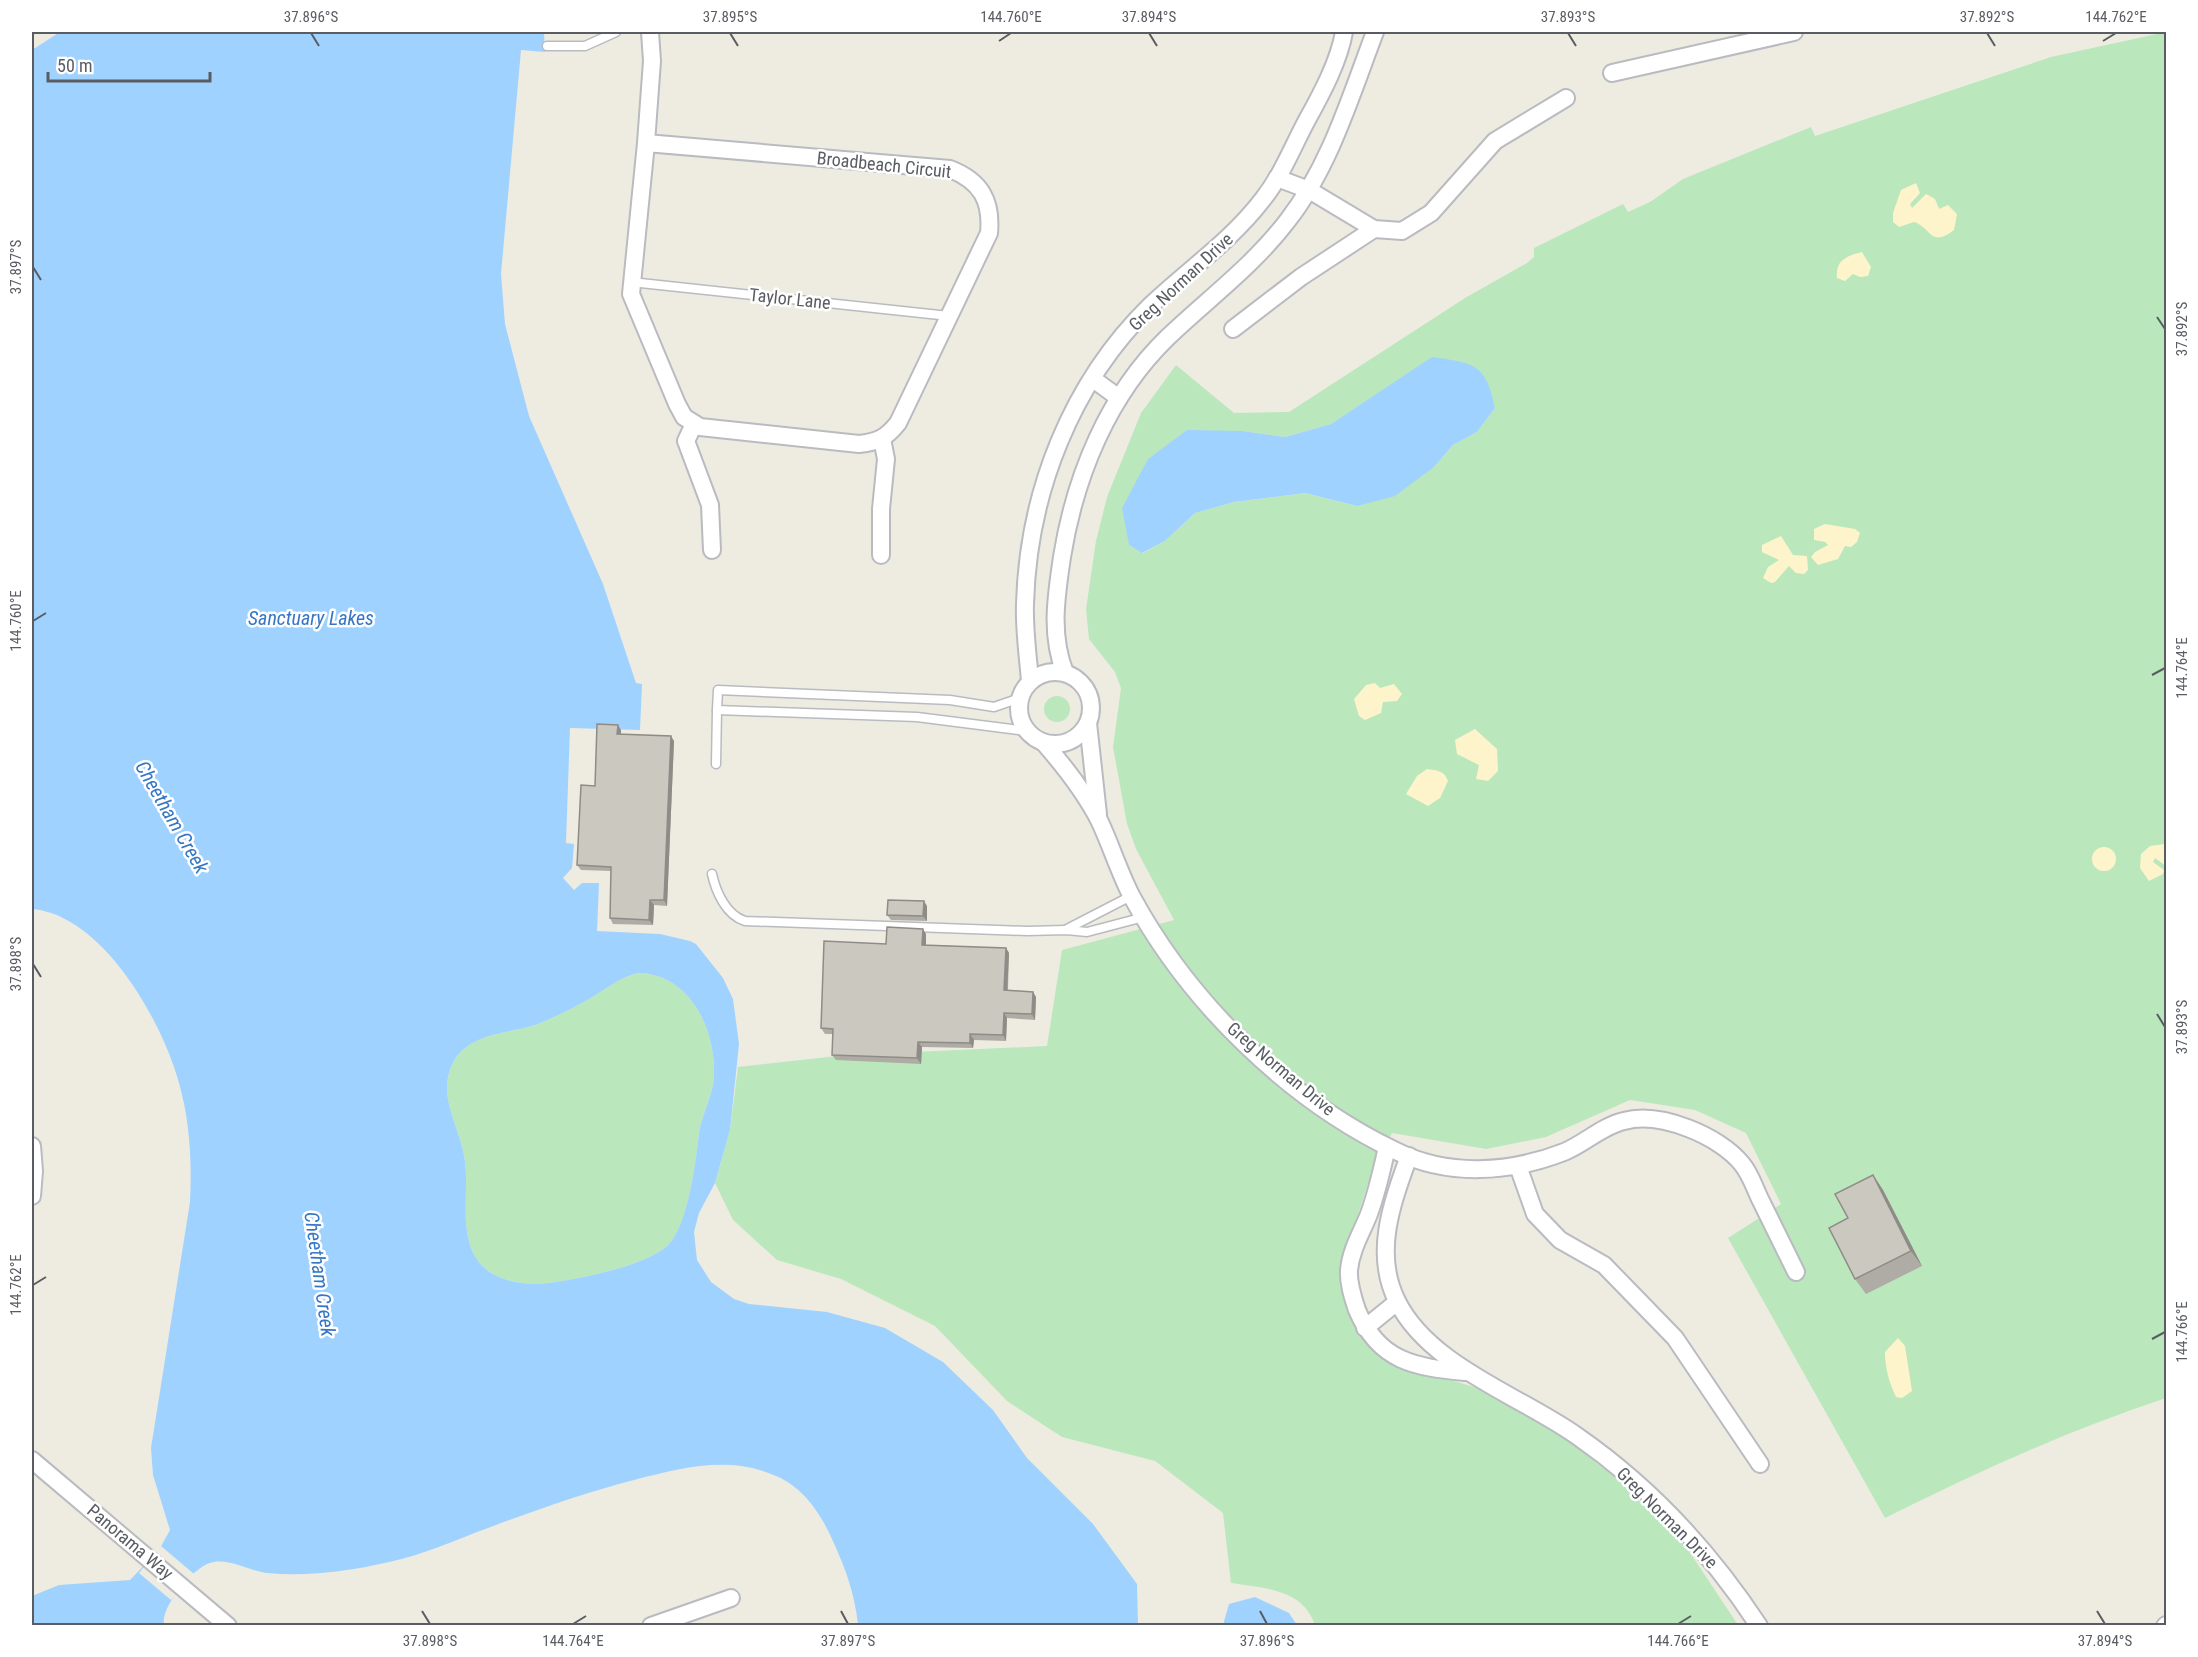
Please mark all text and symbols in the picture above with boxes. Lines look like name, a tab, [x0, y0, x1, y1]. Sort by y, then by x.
text: 37.896°S	[284, 8, 338, 26]
text: 37.895°S	[703, 8, 757, 26]
text: 144.760°E	[980, 8, 1042, 26]
text: 37.894°S	[1122, 8, 1176, 26]
text: 37.893°S	[1541, 8, 1595, 26]
text: 37.892°S	[1960, 8, 2014, 26]
text: 144.762°E	[2085, 8, 2147, 26]
scale bar	[48, 45, 210, 83]
text: 50 m	[57, 55, 92, 76]
street label: Broadbeach Circuit	[816, 147, 952, 182]
street label: Greg Norman Drive	[1124, 228, 1237, 335]
text: 37.897°S	[7, 240, 25, 294]
street label: Taylor Lane	[748, 284, 832, 313]
text: 37.892°S	[2173, 302, 2191, 356]
text: 144.760°E	[7, 590, 25, 652]
water label: Sanctuary Lakes	[248, 606, 374, 630]
text: 144.764°E	[2173, 637, 2191, 699]
water label: Cheetham Creek	[130, 757, 214, 879]
text: 37.898°S	[7, 937, 25, 991]
text: 37.893°S	[2173, 1000, 2191, 1054]
street label: Greg Norman Drive	[1223, 1018, 1339, 1120]
water label: Cheetham Creek	[299, 1210, 341, 1339]
text: 144.762°E	[7, 1254, 25, 1316]
text: 144.766°E	[2173, 1301, 2191, 1363]
street label: Greg Norman Drive	[1613, 1463, 1722, 1572]
street label: Panorama Way	[83, 1500, 178, 1584]
text: 37.898°S	[403, 1632, 457, 1650]
text: 144.764°E	[542, 1632, 604, 1650]
text: 37.897°S	[821, 1632, 875, 1650]
text: 37.896°S	[1240, 1632, 1294, 1650]
text: 144.766°E	[1647, 1632, 1709, 1650]
text: 37.894°S	[2078, 1632, 2132, 1650]

